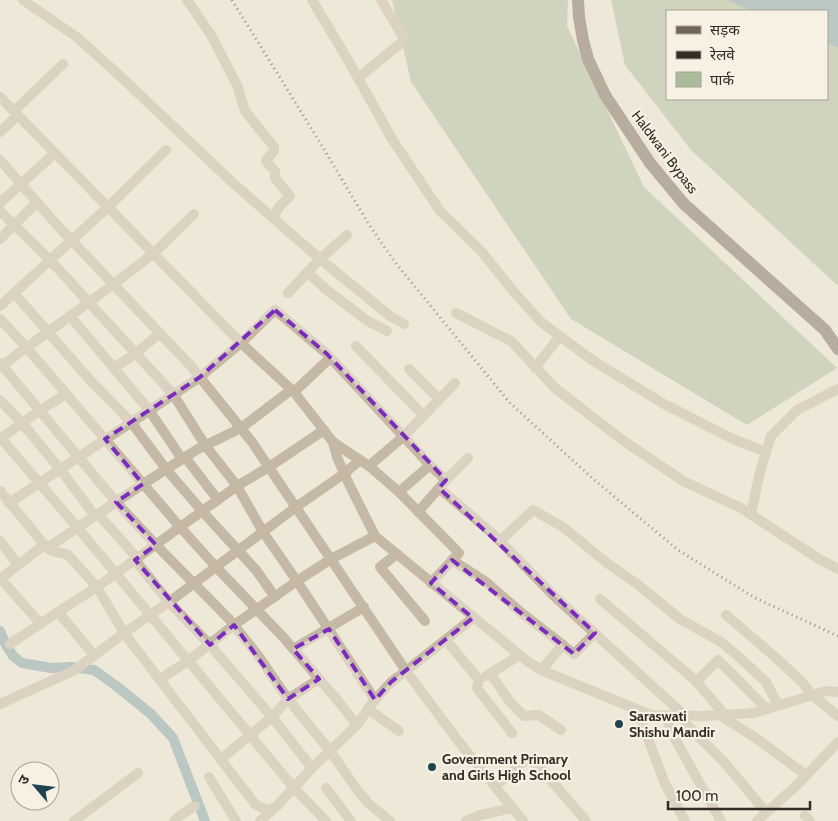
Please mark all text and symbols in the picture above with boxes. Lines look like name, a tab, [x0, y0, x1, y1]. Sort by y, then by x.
legend	[666, 10, 828, 100]
text: सड़क	[710, 21, 740, 39]
text: रेलवे	[709, 46, 735, 64]
text: पार्क	[710, 71, 734, 89]
street label: Haldwani Bypass	[628, 107, 702, 197]
place label: Saraswati Shishu Mandir	[629, 707, 715, 741]
marker: Saraswati Shishu Mandir	[613, 718, 625, 730]
place label: Government Primary and Girls High School	[442, 750, 571, 784]
north arrow	[10, 761, 60, 811]
marker: Government Primary and Girls High School	[426, 761, 438, 773]
text: उ	[14, 771, 34, 788]
scale bar	[668, 778, 810, 810]
text: 100 m	[676, 787, 718, 805]

